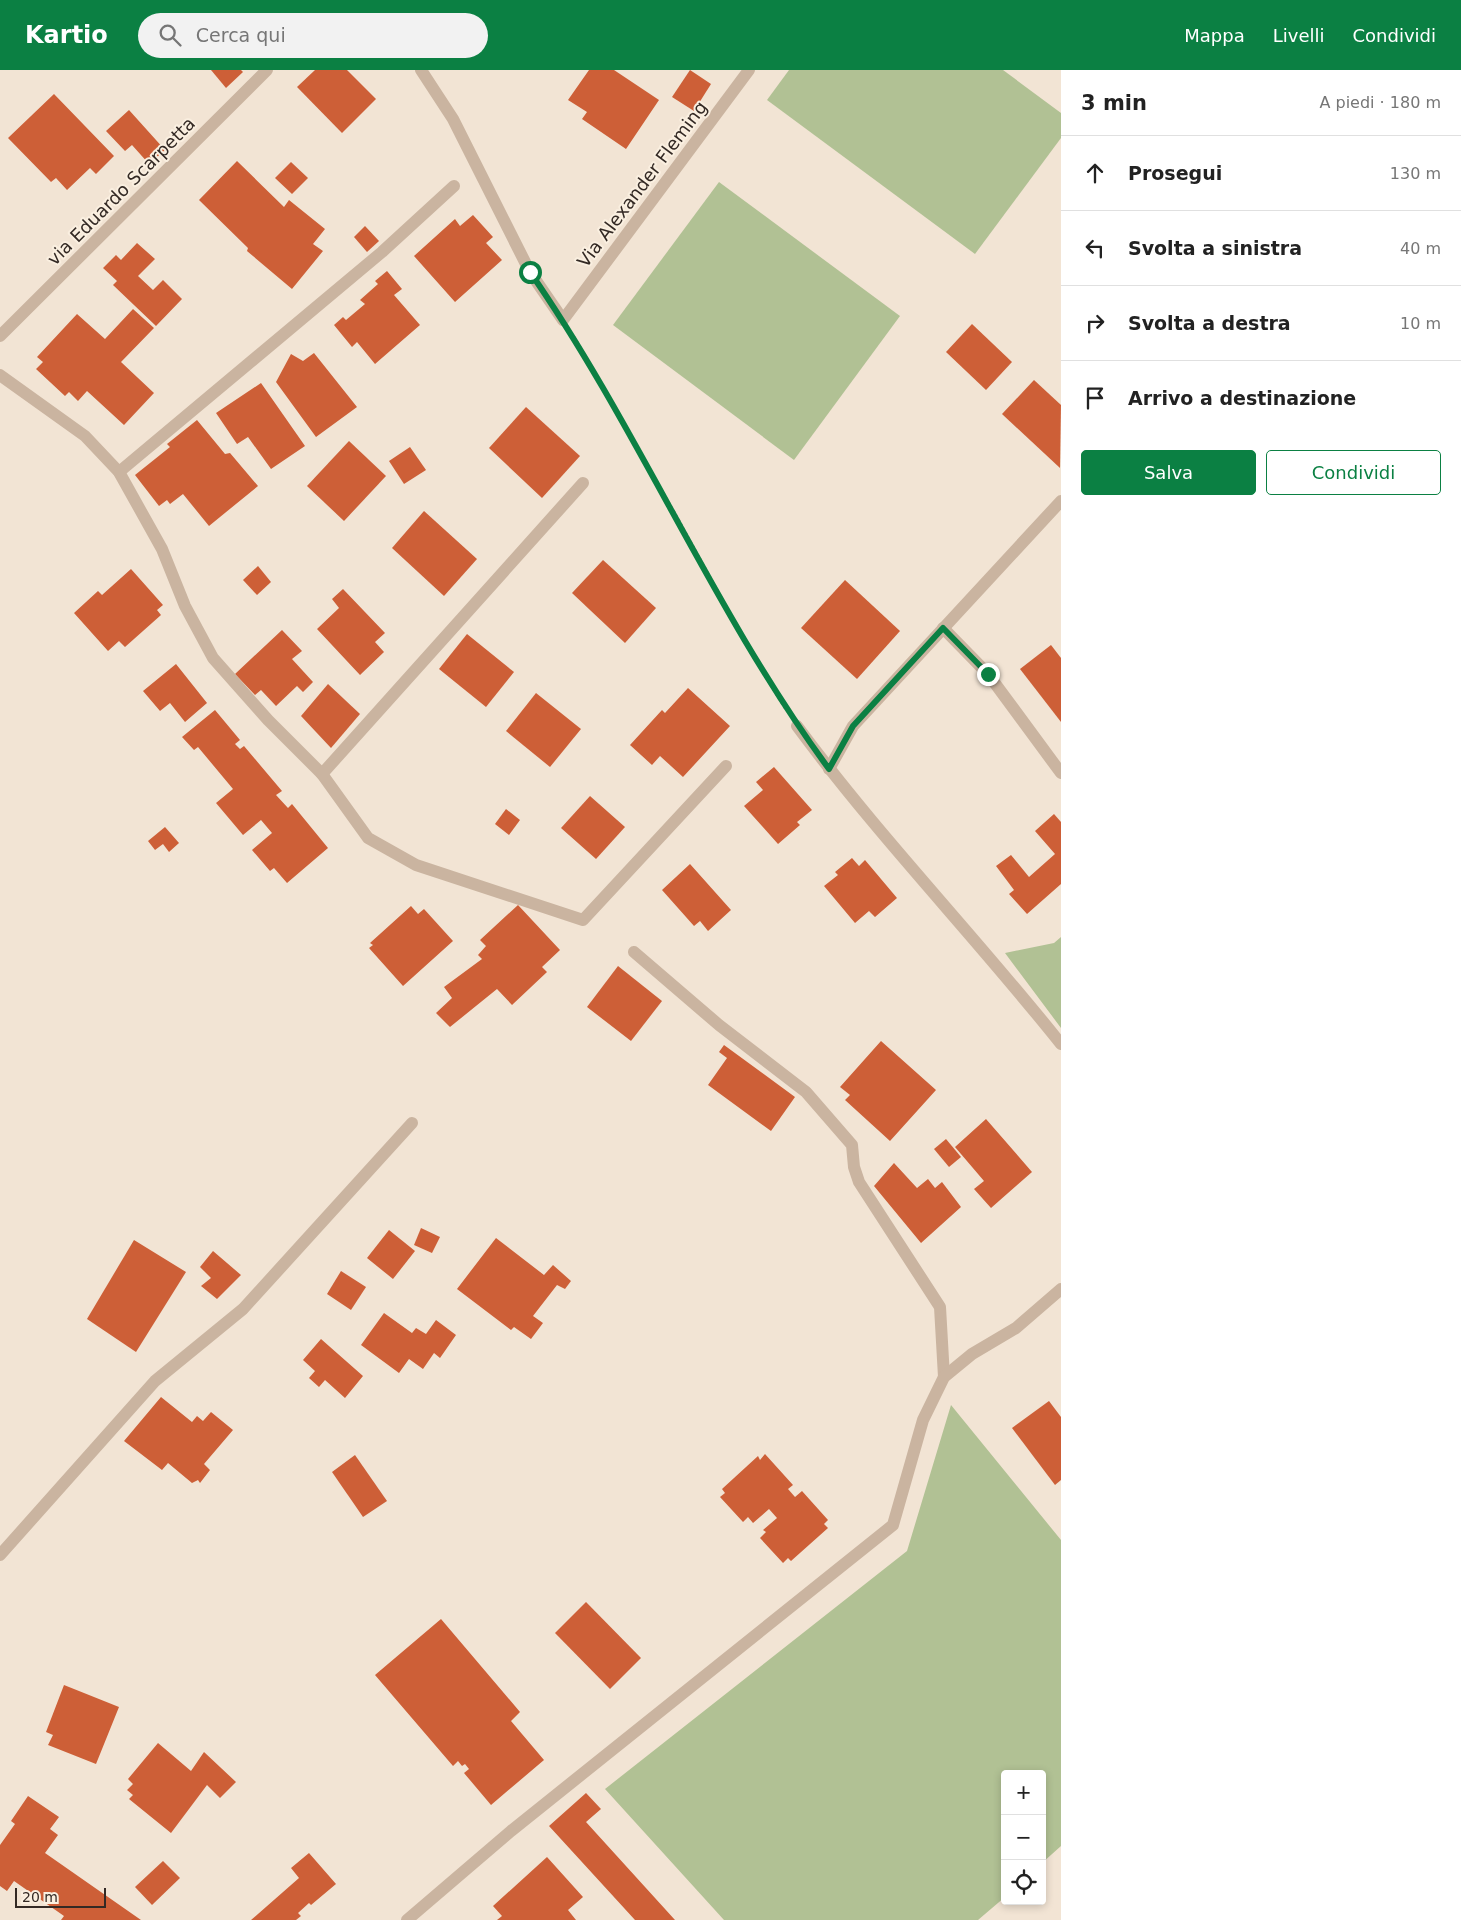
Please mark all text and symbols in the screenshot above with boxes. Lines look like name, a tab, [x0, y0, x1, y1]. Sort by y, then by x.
search box	[138, 13, 488, 58]
text: Kartio	[25, 21, 108, 49]
icon: search	[156, 21, 184, 49]
text: Cerca qui	[196, 24, 286, 46]
text: Mappa	[1184, 25, 1245, 46]
text: Livelli	[1273, 25, 1325, 46]
text: Condividi	[1353, 25, 1436, 46]
text: 3 min	[1081, 91, 1147, 115]
text: A piedi · 180 m	[1319, 93, 1441, 112]
street label: Via Alexander Fleming	[573, 97, 711, 271]
street label: via Eduardo Scarpetta	[43, 113, 199, 269]
icon: ahead	[1081, 159, 1109, 187]
text: Prosegui	[1128, 162, 1222, 184]
text: 130 m	[1390, 164, 1441, 183]
icon: left	[1081, 234, 1109, 262]
text: Svolta a sinistra	[1128, 237, 1302, 259]
text: 40 m	[1400, 239, 1441, 258]
route start	[519, 261, 542, 284]
icon: right	[1081, 309, 1109, 337]
text: Svolta a destra	[1128, 312, 1291, 334]
text: 10 m	[1400, 314, 1441, 333]
icon: arrive	[1081, 384, 1109, 412]
text: Arrivo a destinazione	[1128, 387, 1356, 409]
button: Salva	[1081, 450, 1256, 495]
button: Condividi	[1266, 450, 1441, 495]
route end	[977, 663, 1000, 686]
map controls	[1001, 1770, 1046, 1905]
button: +	[1001, 1770, 1046, 1815]
button: −	[1001, 1815, 1046, 1860]
button: locate	[1001, 1860, 1046, 1905]
scale bar	[15, 1885, 106, 1908]
text: 20 m	[22, 1889, 58, 1905]

